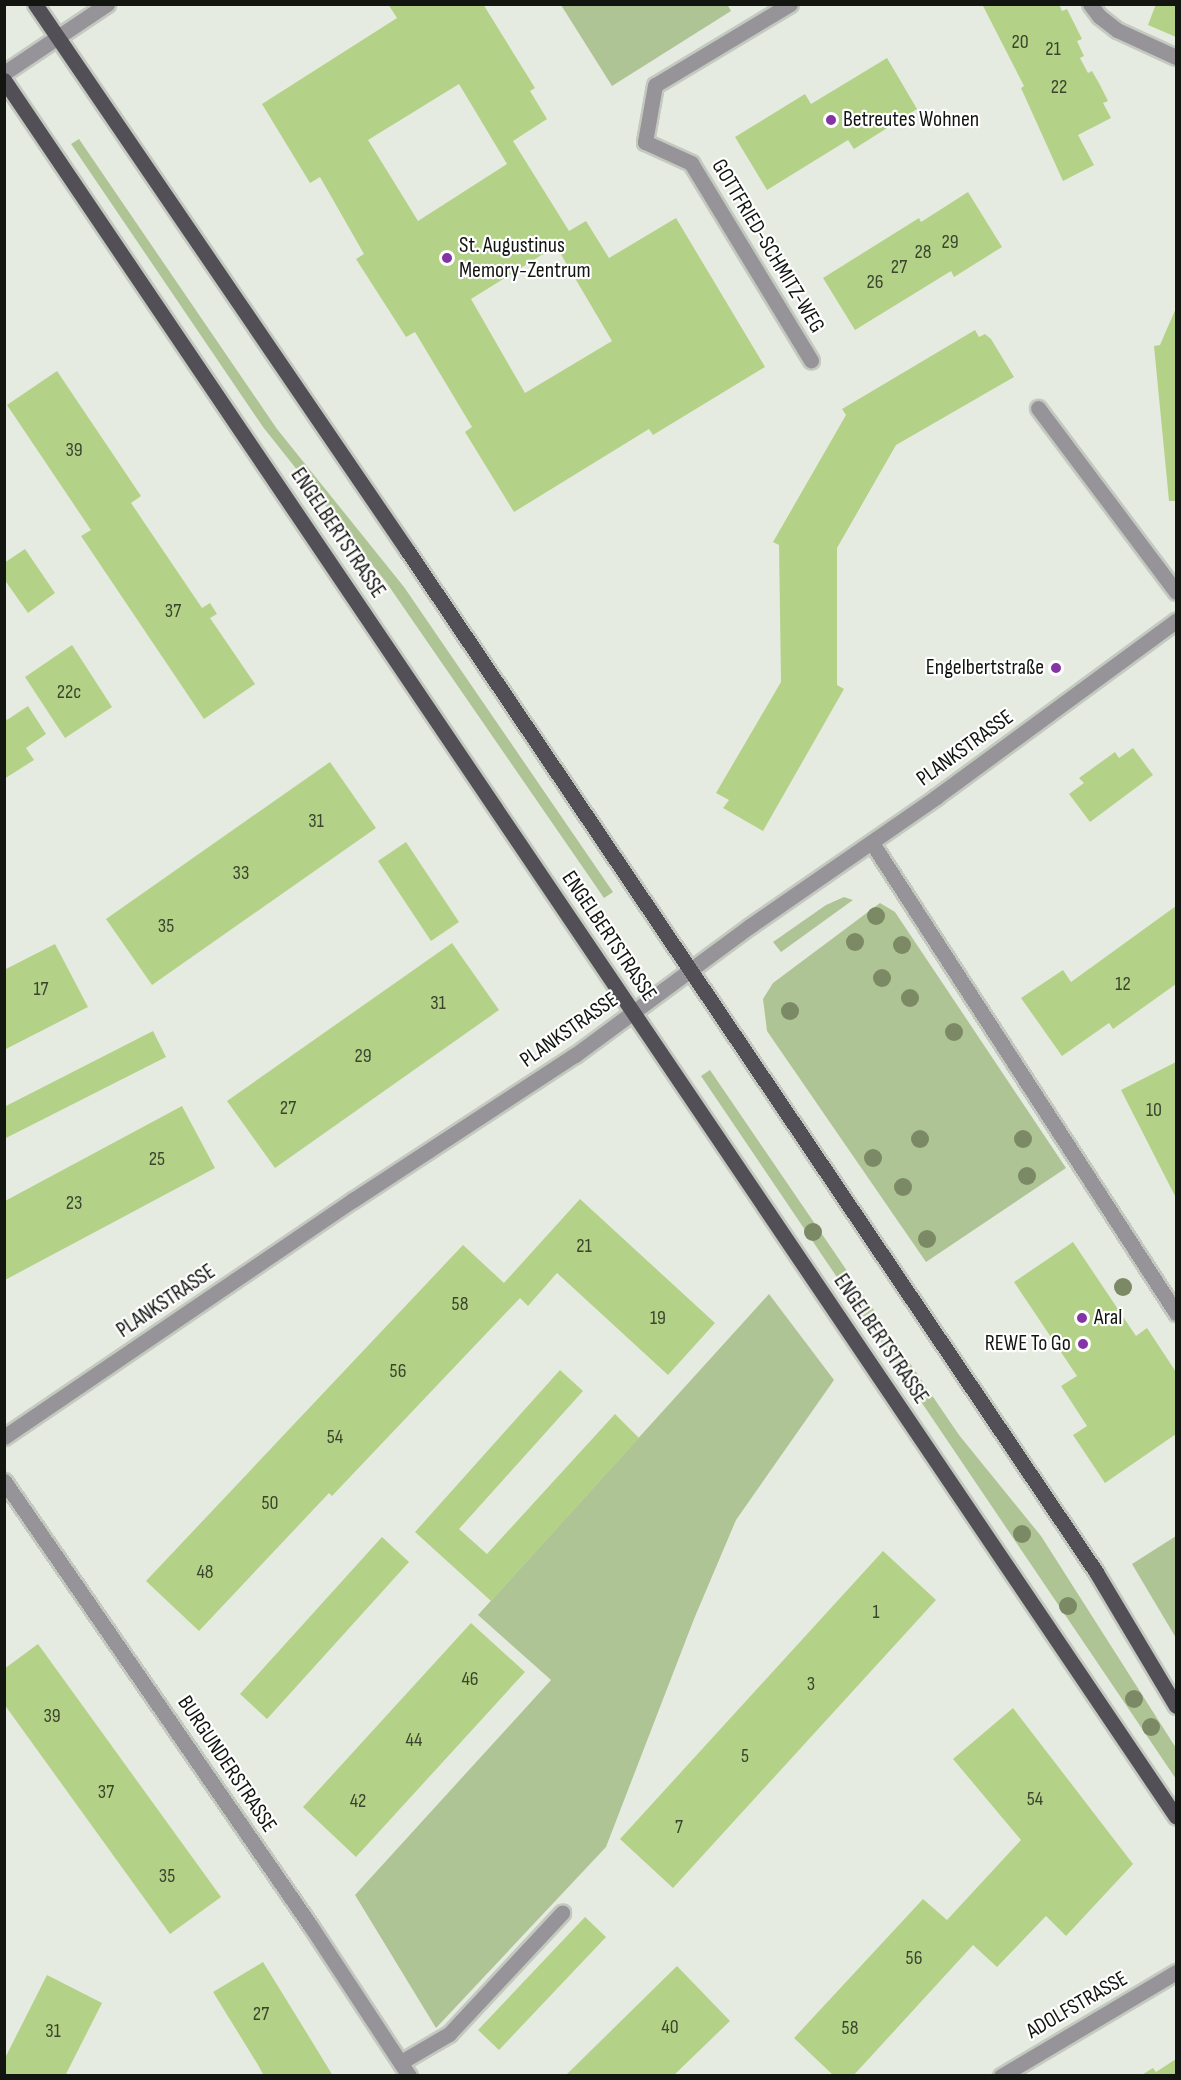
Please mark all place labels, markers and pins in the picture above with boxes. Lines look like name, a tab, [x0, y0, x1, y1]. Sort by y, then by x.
place label: Betreutes Wohnen	[843, 107, 979, 133]
marker: Betreutes Wohnen	[824, 113, 838, 127]
place label: St. Augustinus Memory-Zentrum	[459, 232, 591, 284]
marker: St. Augustinus Memory-Zentrum	[440, 251, 454, 265]
place label: Engelbertstraße	[926, 655, 1044, 681]
marker: Engelbertstraße	[1049, 661, 1063, 675]
place label: Aral	[1094, 1305, 1122, 1331]
marker: Aral	[1075, 1311, 1089, 1325]
place label: REWE To Go	[985, 1331, 1071, 1357]
marker: REWE To Go	[1076, 1337, 1090, 1351]

